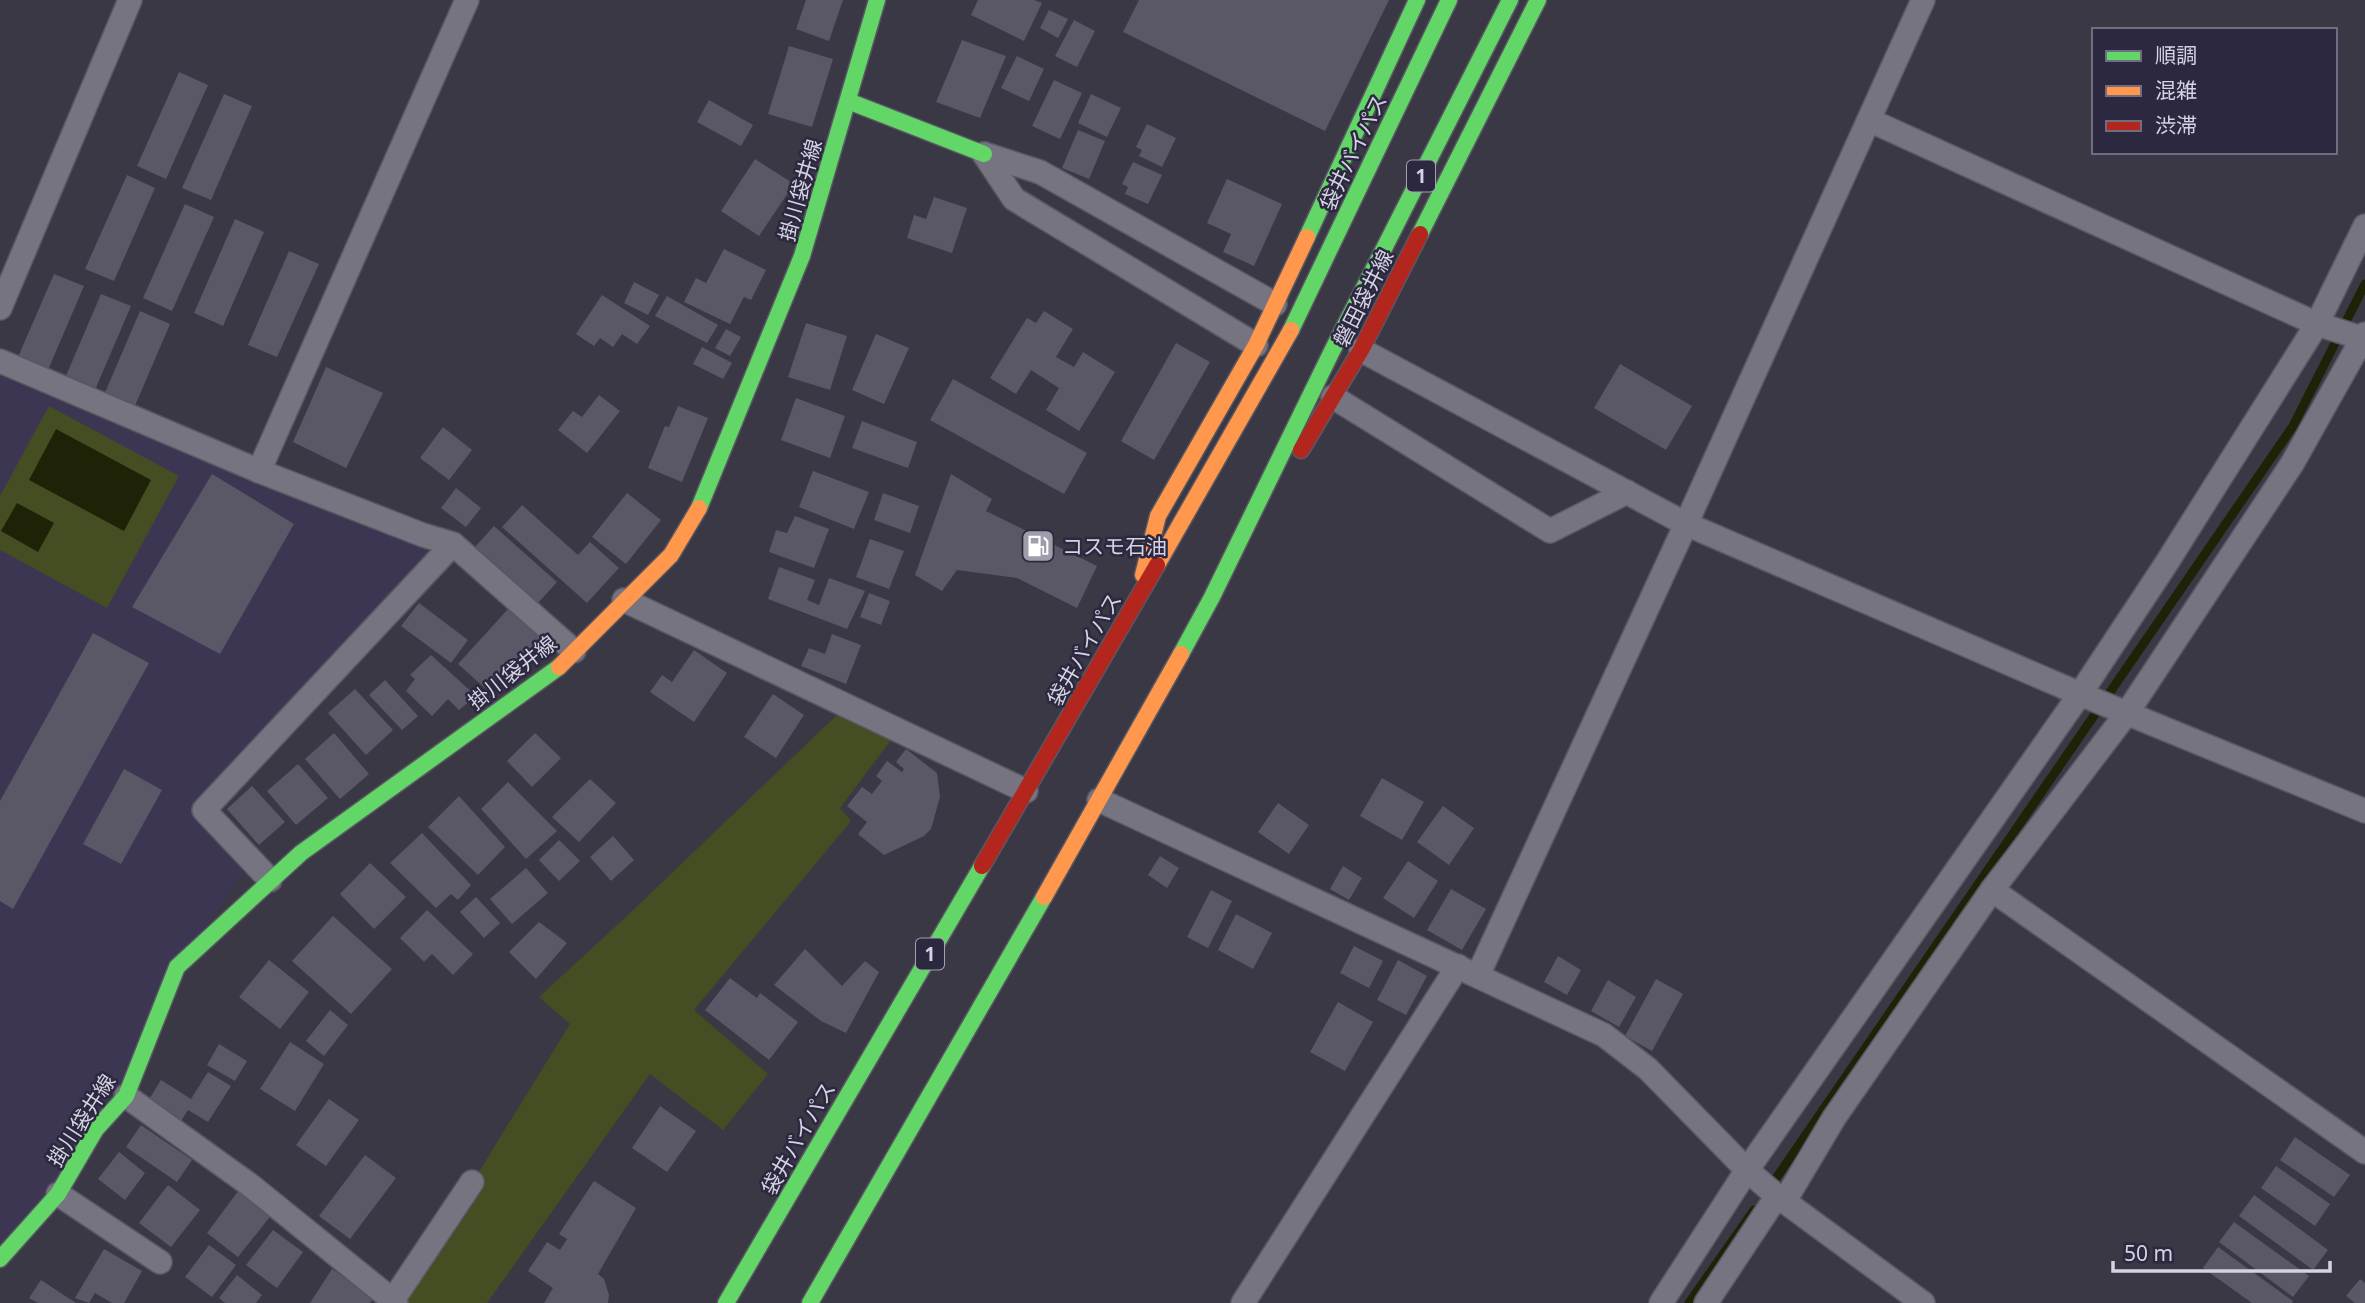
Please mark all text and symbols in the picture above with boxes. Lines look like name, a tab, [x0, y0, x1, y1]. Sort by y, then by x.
legend	[2092, 28, 2337, 154]
text: 順調	[2155, 41, 2197, 69]
text: 混雑	[2155, 76, 2197, 104]
street label: 袋井バイパス	[1313, 89, 1393, 215]
text: 渋滞	[2155, 111, 2197, 139]
street label: 掛川袋井線	[772, 136, 828, 244]
road number: 1	[1407, 160, 1435, 192]
street label: 磐田袋井線	[1327, 245, 1399, 351]
fuel station icon: コスモ石油	[1019, 527, 1057, 565]
place label: コスモ石油	[1062, 532, 1167, 560]
street label: 袋井バイパス	[1040, 588, 1128, 710]
street label: 掛川袋井線	[462, 629, 562, 715]
road number: 1	[916, 938, 944, 970]
street label: 掛川袋井線	[41, 1068, 121, 1172]
street label: 袋井バイパス	[754, 1077, 842, 1199]
scale bar	[2113, 1230, 2330, 1274]
text: 50 m	[2124, 1239, 2173, 1267]

